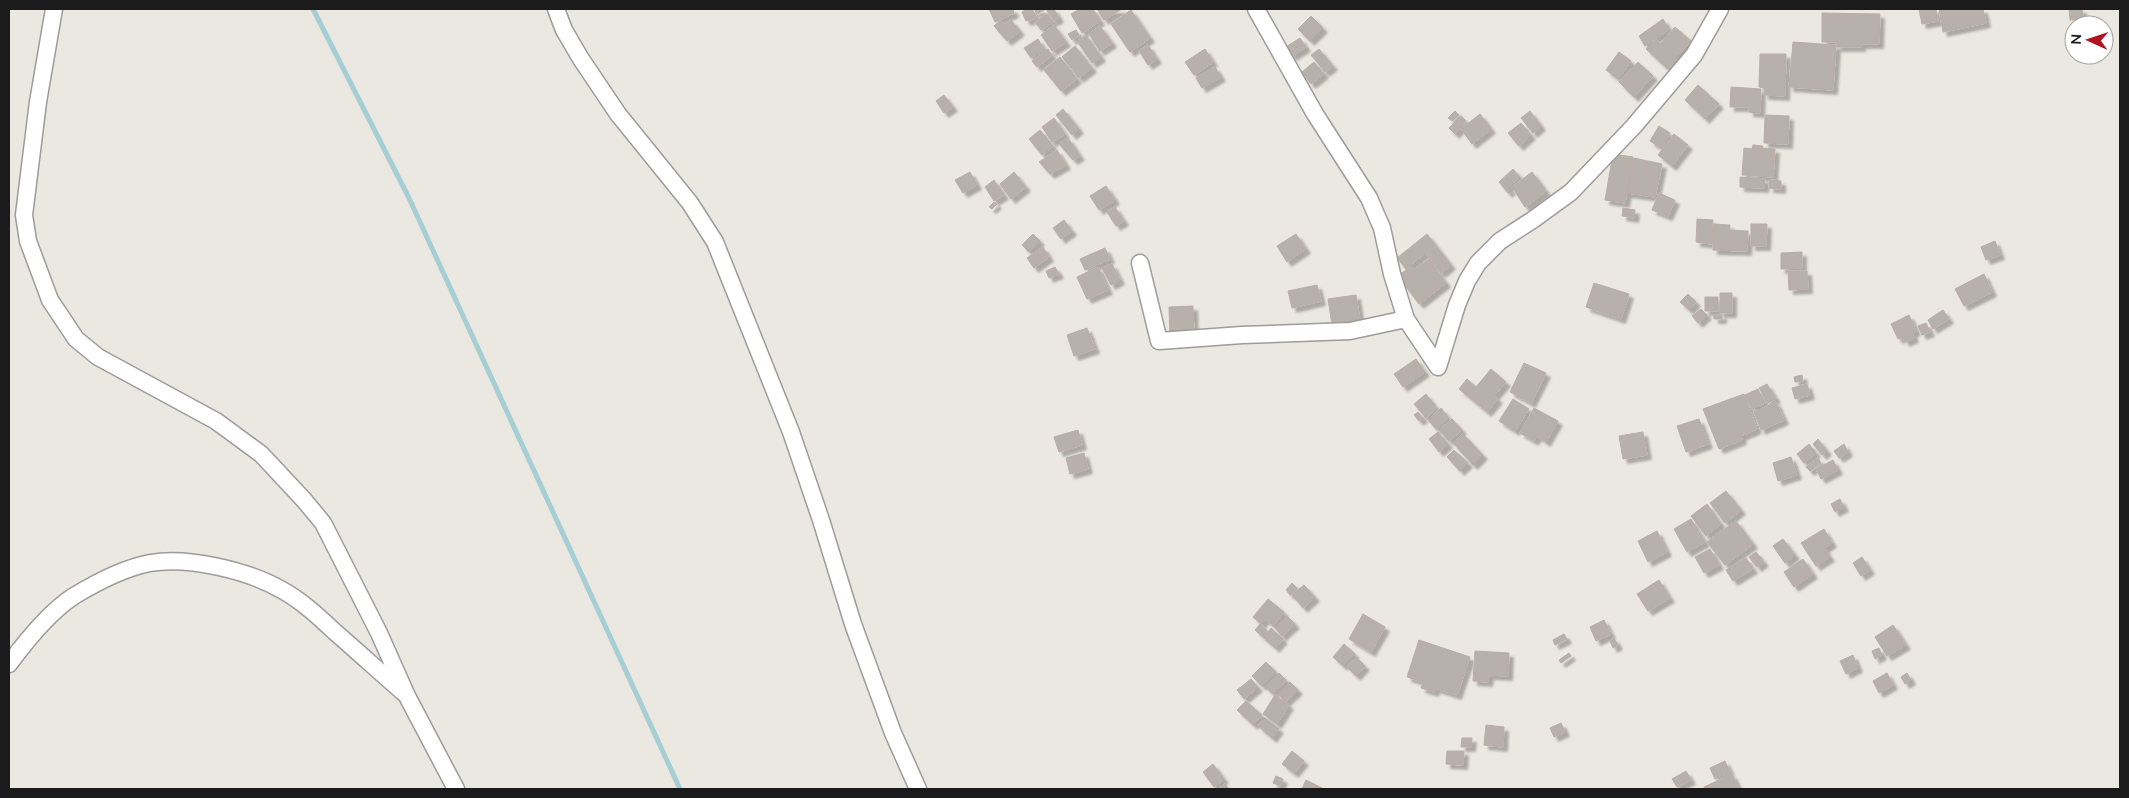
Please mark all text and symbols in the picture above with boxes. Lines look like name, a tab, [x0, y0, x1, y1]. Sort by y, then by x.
north arrow	[2064, 15, 2114, 65]
text: N	[2067, 34, 2086, 45]

